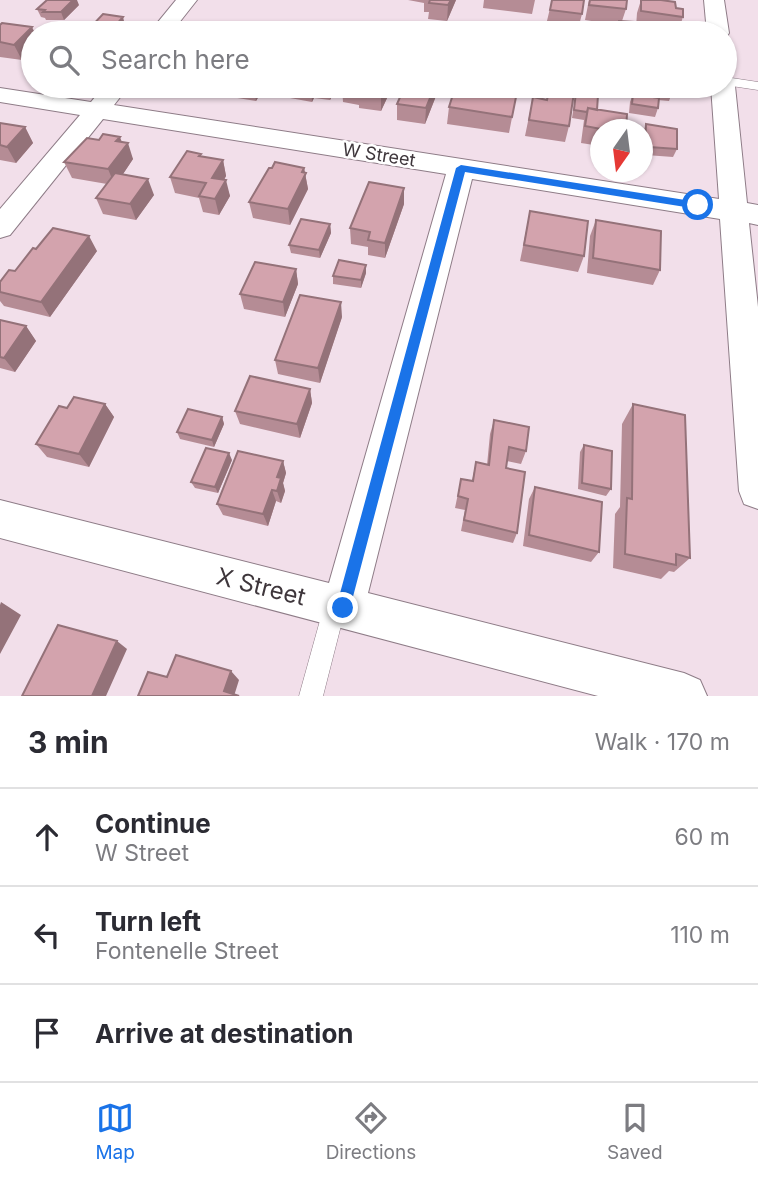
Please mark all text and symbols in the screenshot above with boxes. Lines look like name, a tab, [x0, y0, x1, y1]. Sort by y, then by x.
search box	[21, 21, 737, 98]
icon: search	[45, 41, 83, 79]
text: Search here	[101, 44, 250, 75]
north arrow	[590, 119, 653, 182]
street label: W Street	[341, 138, 417, 171]
route start	[682, 189, 713, 220]
street label: X Street	[214, 561, 309, 612]
route end	[327, 592, 358, 623]
text: 3 min	[28, 724, 109, 760]
text: Walk · 170 m	[595, 728, 730, 756]
text: Continue	[95, 808, 211, 839]
icon: ahead	[28, 818, 66, 856]
text: 60 m	[675, 823, 730, 851]
text: W Street	[95, 839, 189, 867]
text: Turn left	[95, 906, 201, 937]
icon: left	[28, 916, 66, 954]
text: 110 m	[670, 921, 730, 949]
text: Fontenelle Street	[95, 937, 279, 965]
icon: arrive	[28, 1014, 66, 1052]
text: Arrive at destination	[95, 1018, 354, 1049]
tab: Map	[95, 1099, 135, 1164]
tab: Directions	[326, 1099, 416, 1164]
tab: Saved	[607, 1099, 663, 1164]

